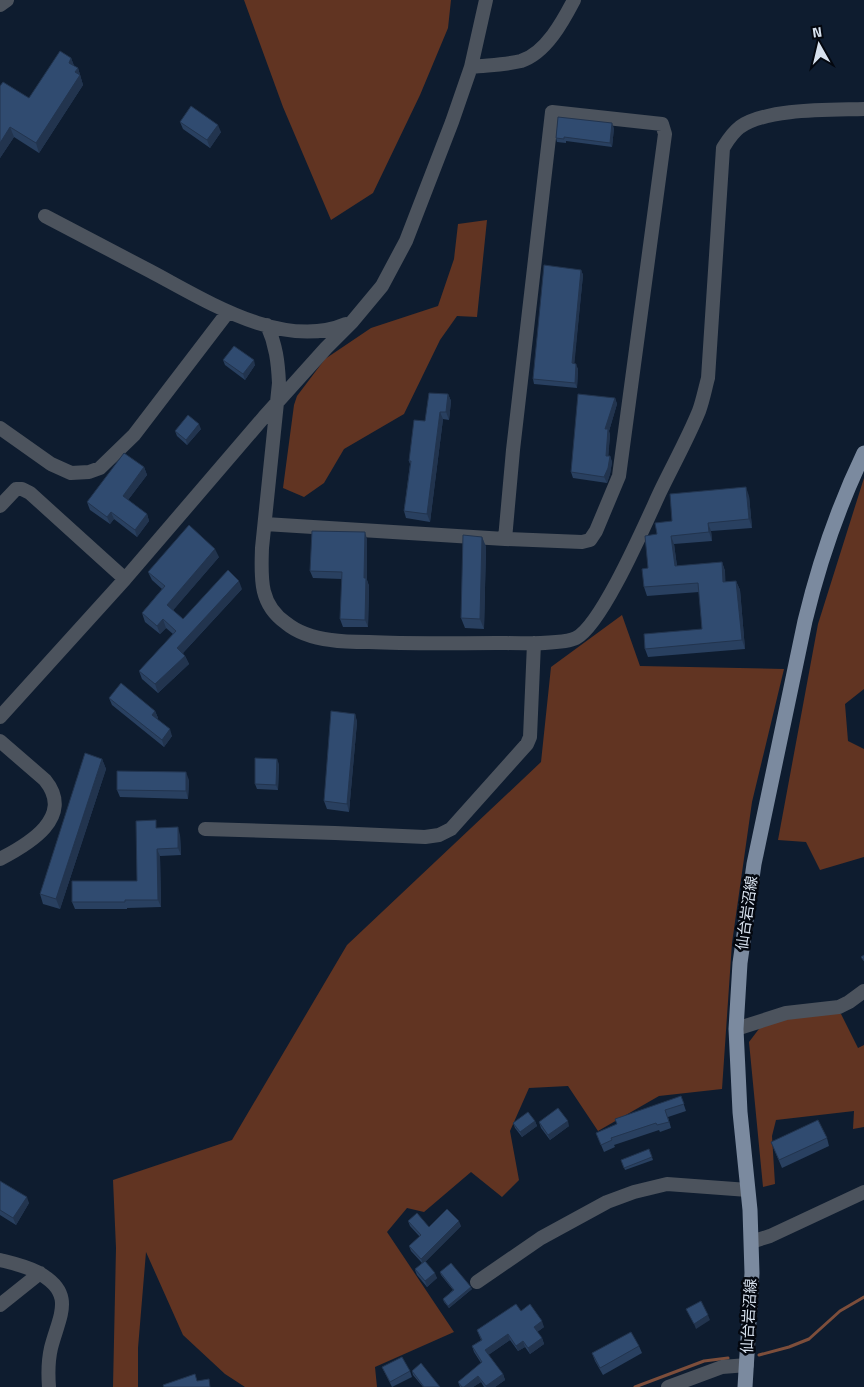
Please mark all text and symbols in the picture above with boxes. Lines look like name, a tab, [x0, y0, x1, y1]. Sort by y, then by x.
north arrow	[794, 20, 844, 70]
text: N	[811, 21, 823, 43]
street label: 仙台岩沼線	[730, 874, 763, 952]
street label: 仙台岩沼線	[735, 1278, 762, 1354]

